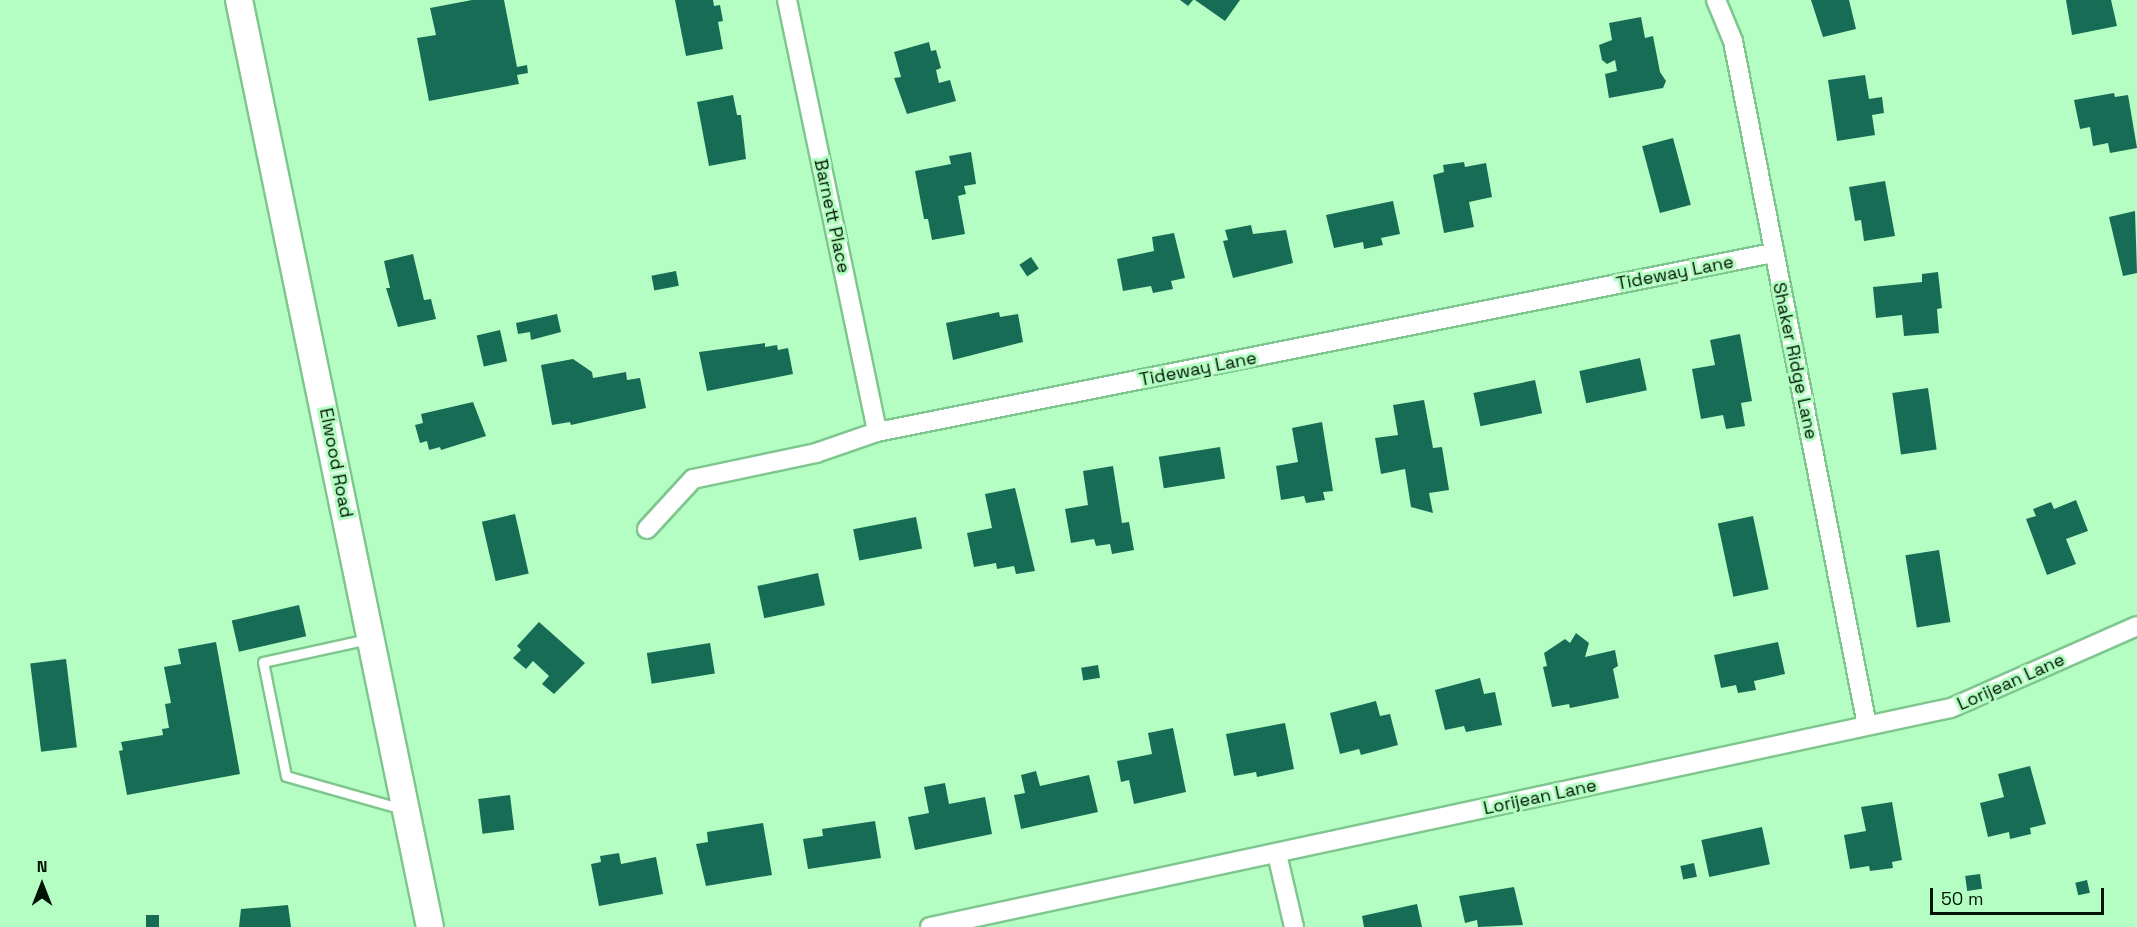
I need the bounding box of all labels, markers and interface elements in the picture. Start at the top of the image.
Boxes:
street label: Barnett Place [809,157,855,275]
street label: Tideway Lane [1615,251,1735,295]
street label: Shaker Ridge Lane [1768,281,1822,441]
street label: Tideway Lane [1138,347,1258,391]
street label: Elwood Road [315,406,357,520]
street label: Lorijean Lane [1954,649,2068,715]
street label: Lorijean Lane [1481,774,1599,820]
north arrow [12,855,72,915]
text: N [37,856,47,877]
scale bar [1933,876,2107,914]
text: 50 m [1941,887,1983,910]

